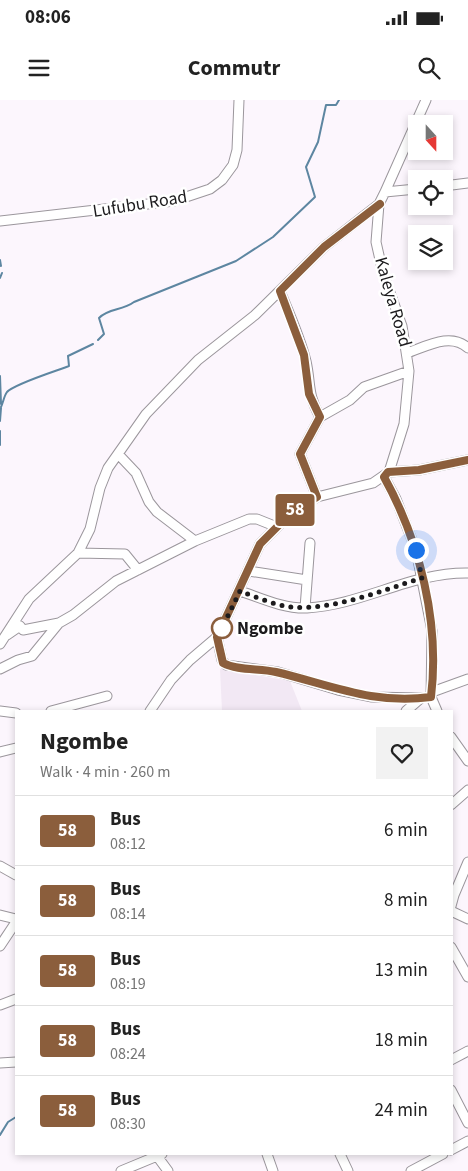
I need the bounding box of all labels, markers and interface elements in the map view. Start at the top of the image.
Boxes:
text: 08:06 [25,4,71,31]
text: Commutr [188,52,280,84]
icon: menu [25,54,53,82]
icon: search [415,54,443,82]
north arrow [408,115,452,160]
map controls [408,115,453,270]
button: locate [408,170,453,215]
street label: Lufubu Road [91,184,189,224]
button: layers [408,225,453,270]
street label: Kaleya Road [368,254,418,350]
line badge: 58 [272,494,318,526]
text: 58 [285,497,305,522]
your location [404,538,429,563]
place label: Ngombe [237,616,303,641]
marker: Ngombe [211,617,233,639]
text: Ngombe [40,724,128,759]
button: heart [376,727,428,779]
text: Walk · 4 min · 260 m [40,761,171,783]
text: Bus [110,806,141,833]
text: 6 min [384,817,428,844]
text: 58 [58,818,77,843]
text: 08:12 [110,833,146,855]
text: Bus [110,876,141,903]
text: 8 min [384,887,428,914]
text: 58 [58,888,77,913]
text: 08:14 [110,903,146,925]
text: Bus [110,946,141,973]
text: 13 min [374,957,428,984]
text: 58 [58,958,77,983]
text: 08:19 [110,973,146,995]
text: Bus [110,1016,141,1043]
text: 18 min [374,1027,428,1054]
text: 58 [58,1028,77,1053]
text: 08:24 [110,1043,146,1065]
text: Bus [110,1086,141,1113]
text: 24 min [374,1097,428,1124]
text: 58 [58,1098,77,1123]
text: 08:30 [110,1113,146,1135]

